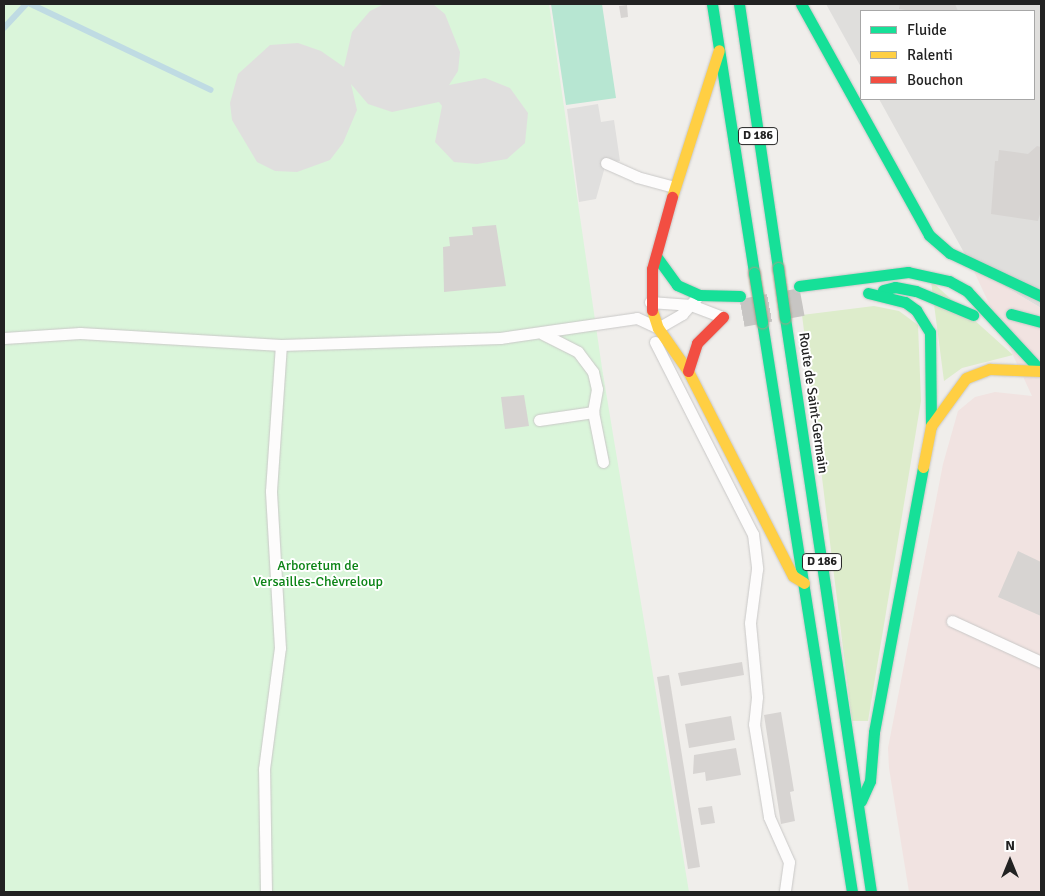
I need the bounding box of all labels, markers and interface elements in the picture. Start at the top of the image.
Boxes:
legend [860,10,1035,100]
text: Fluide [907,21,947,39]
text: Ralenti [907,46,953,64]
text: Bouchon [907,71,963,89]
road number: D 186 [737,126,779,146]
street label: Route de Saint-Germain [795,331,831,475]
road number: D 186 [801,552,843,572]
park label: Arboretum de Versailles-Chèvreloup [253,558,383,590]
north arrow [985,836,1035,886]
text: N [1005,837,1015,854]

